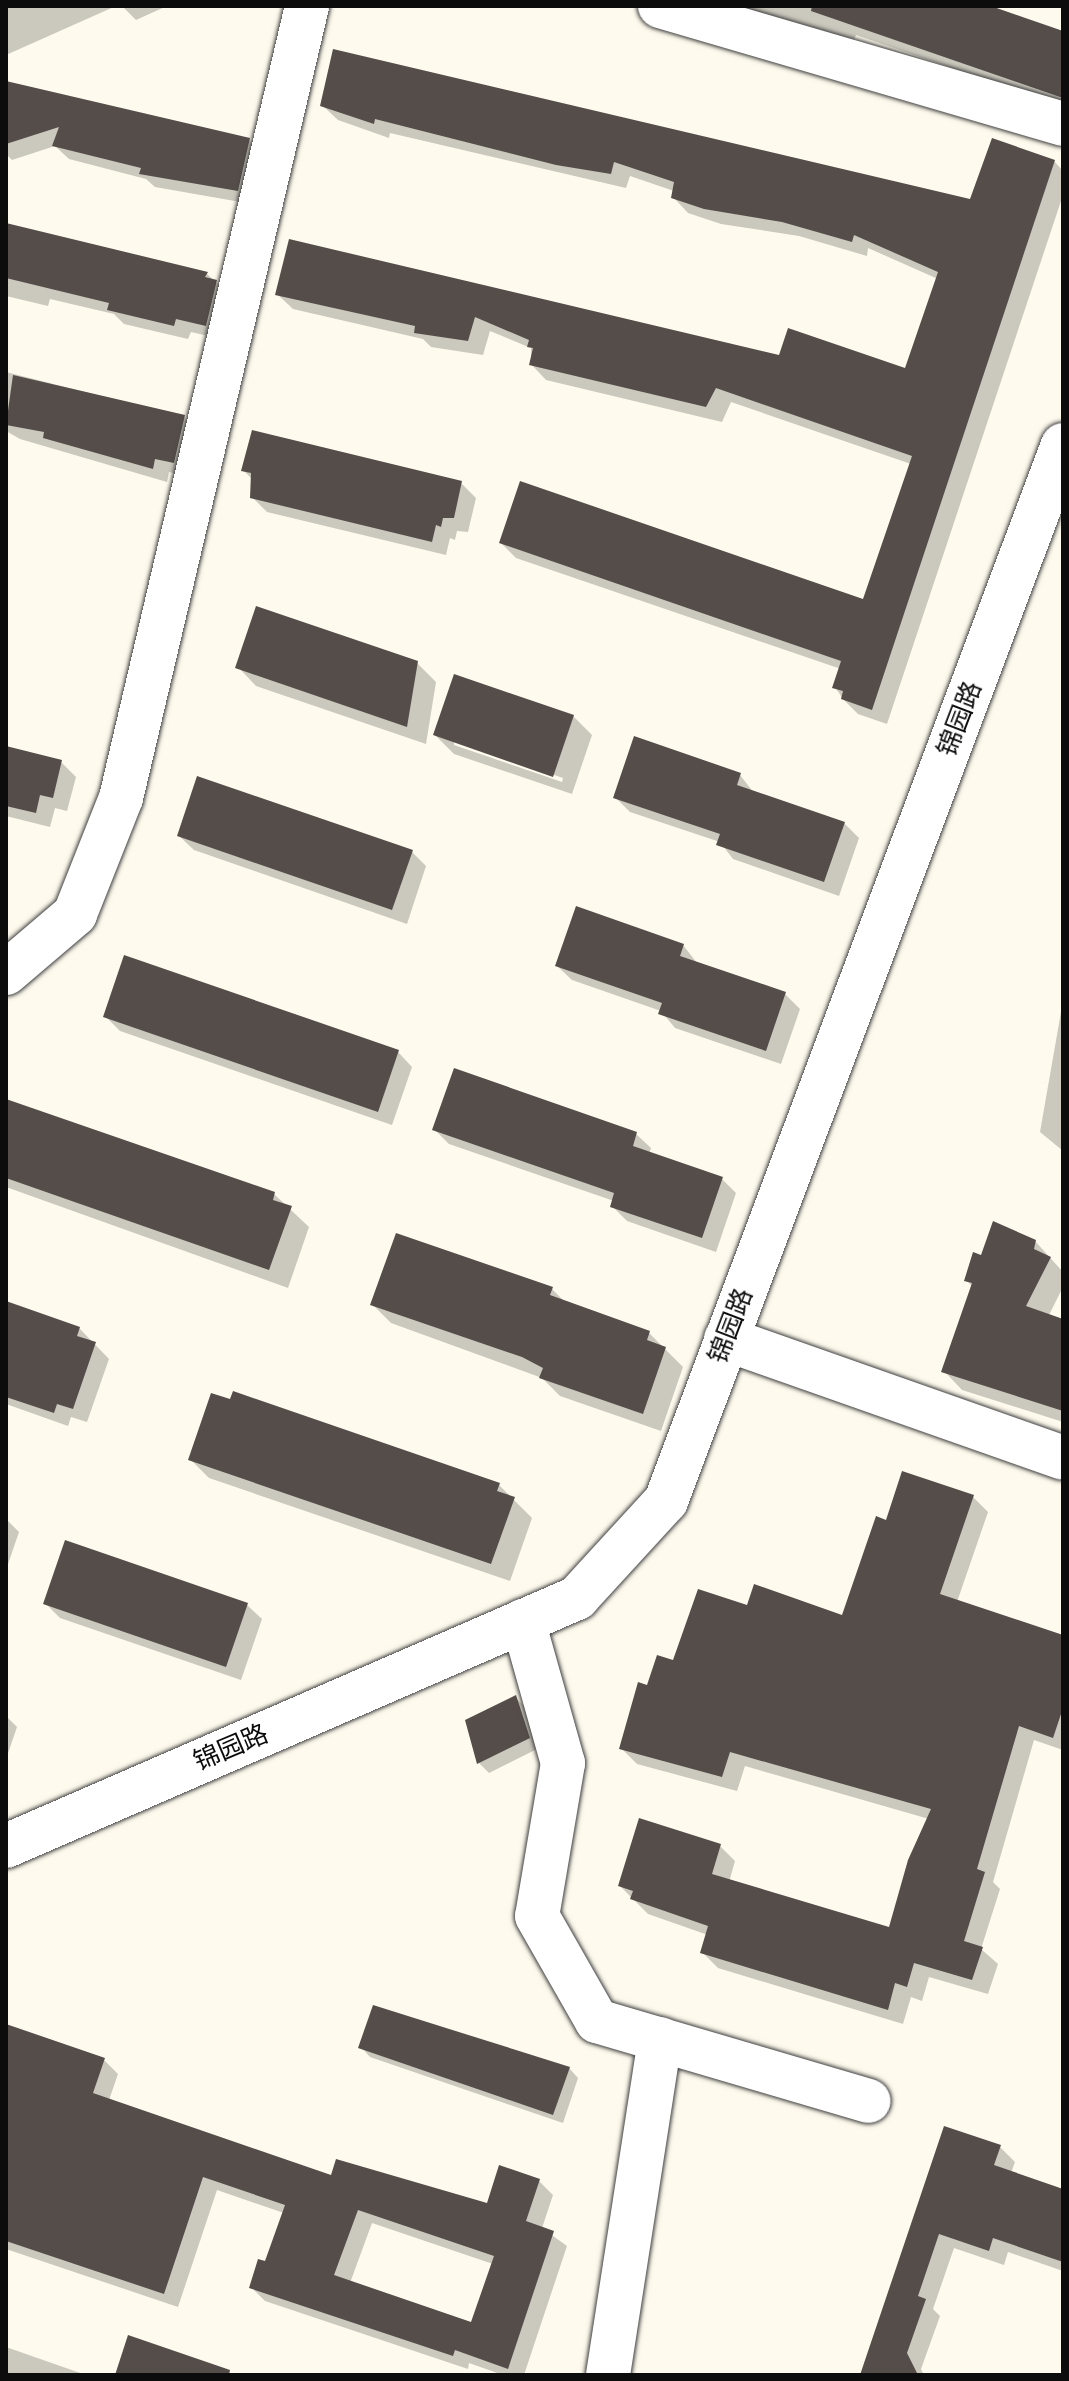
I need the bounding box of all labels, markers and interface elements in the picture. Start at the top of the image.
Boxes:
street label: 锦园路 [931,677,989,761]
street label: 锦园路 [702,1284,760,1368]
street label: 锦园路 [189,1718,273,1778]

